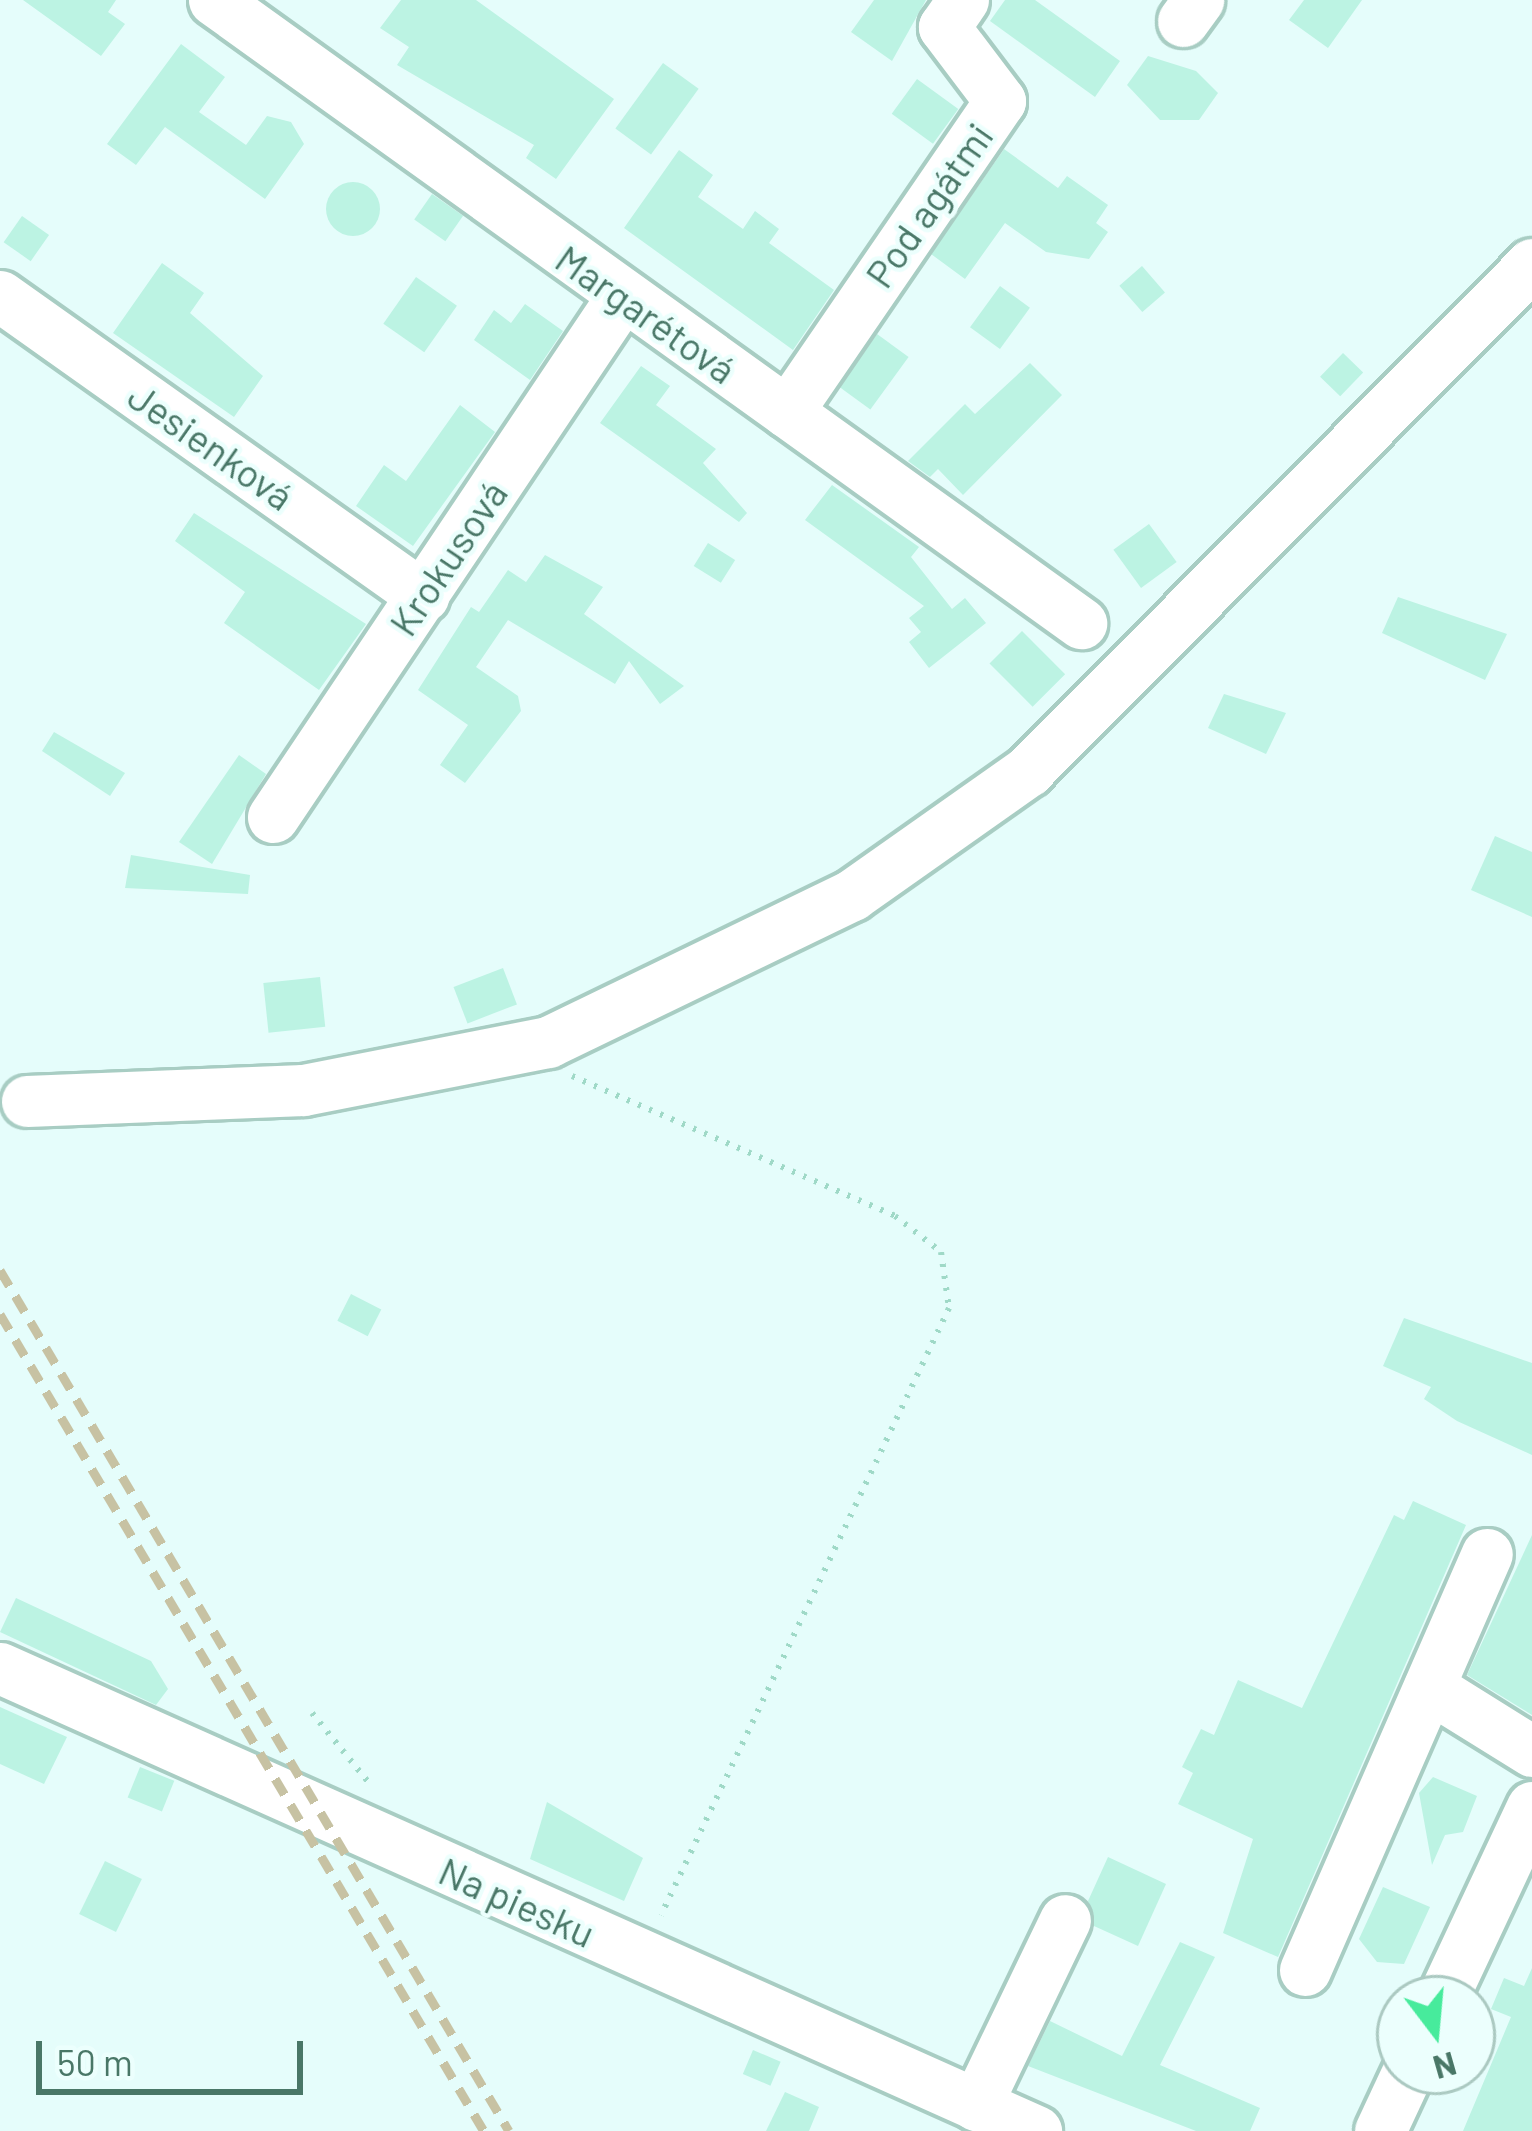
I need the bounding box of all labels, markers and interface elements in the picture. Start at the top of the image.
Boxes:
street label: Pod agátmi [855,114,1003,296]
street label: Margarétová [547,235,745,393]
street label: Jesienková [119,372,303,520]
street label: Krokusová [379,472,517,644]
street label: Na piesku [432,1847,602,1957]
north arrow [1376,1975,1496,2095]
scale bar [42,2017,309,2091]
text: 50 m [57,2040,133,2083]
text: N [1429,2044,1461,2089]

